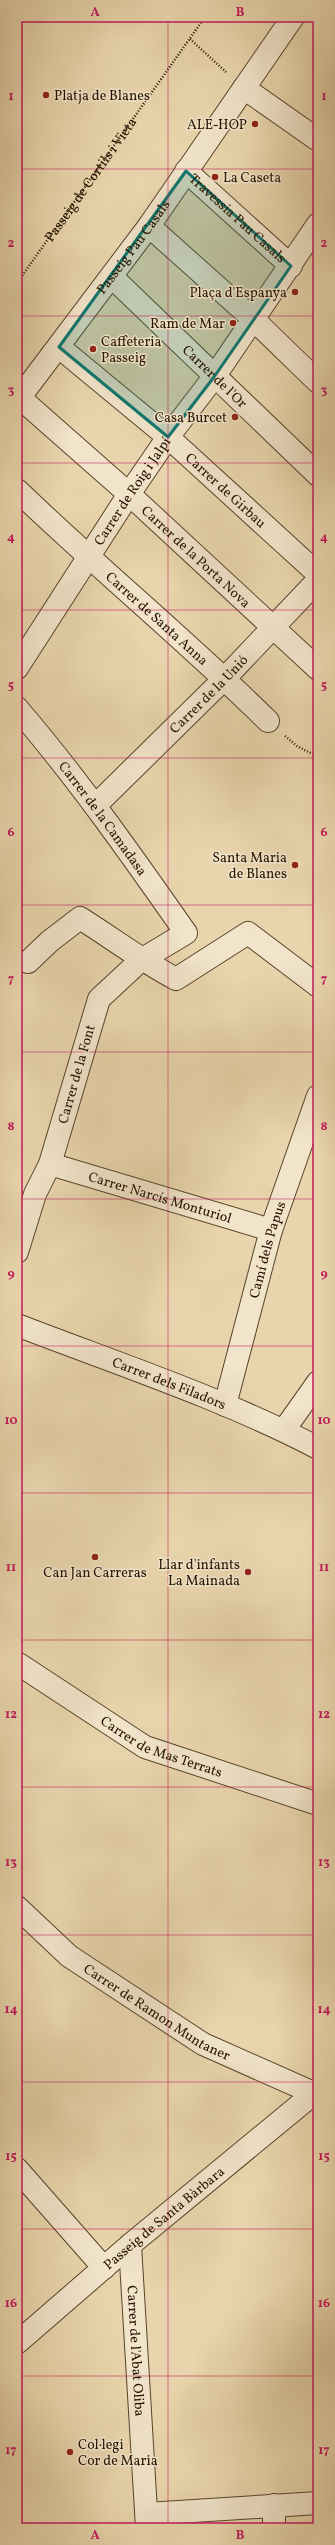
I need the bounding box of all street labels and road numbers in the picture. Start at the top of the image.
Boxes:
street label: Passeig de Cortils i Vieta [41,114,142,246]
street label: Travessia Pau Casals [184,170,290,268]
street label: Passeig Pau Casals [93,196,175,299]
street label: Carrer de l'Or [177,341,251,413]
street label: Carrer de Roig i Jalpí [90,433,177,550]
street label: Carrer de Girbau [180,449,270,533]
street label: Carrer de la Porta Nova [137,502,254,613]
street label: Carrer de Santa Anna [101,568,212,670]
street label: Carrer de la Unió [166,651,253,738]
street label: Carrer de la Camadasa [53,758,151,880]
street label: Carrer de la Font [54,1023,101,1126]
street label: Carrer Narcís Monturiol [86,1168,234,1229]
street label: Camí dels Papus [245,1199,291,1301]
street label: Carrer dels Filadors [109,1354,229,1415]
street label: Carrer de Mas Terrats [96,1712,224,1783]
street label: Carrer de Ramon Muntaner [79,1960,233,2066]
street label: Passeig de Santa Bàrbara [100,2163,229,2275]
street label: Carrer de l'Abat Oliba [121,2285,148,2417]

